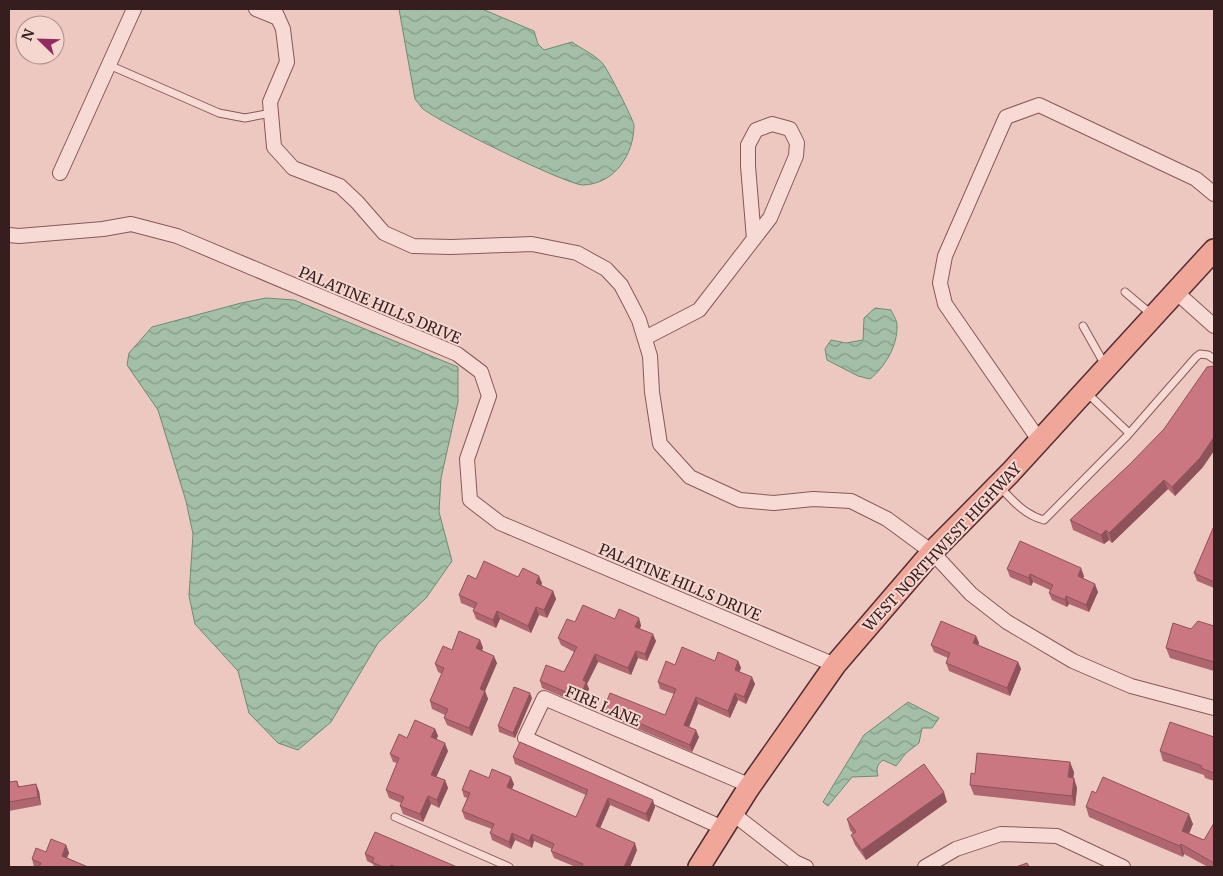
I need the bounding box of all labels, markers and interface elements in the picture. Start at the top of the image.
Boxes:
north arrow [15,15,65,65]
text: N [18,26,38,44]
street label: PALATINE HILLS DRIVE [296,262,465,348]
street label: WEST NORTHWEST HIGHWAY [858,459,1025,636]
street label: PALATINE HILLS DRIVE [596,539,765,625]
street label: FIRE LANE [563,682,644,731]

